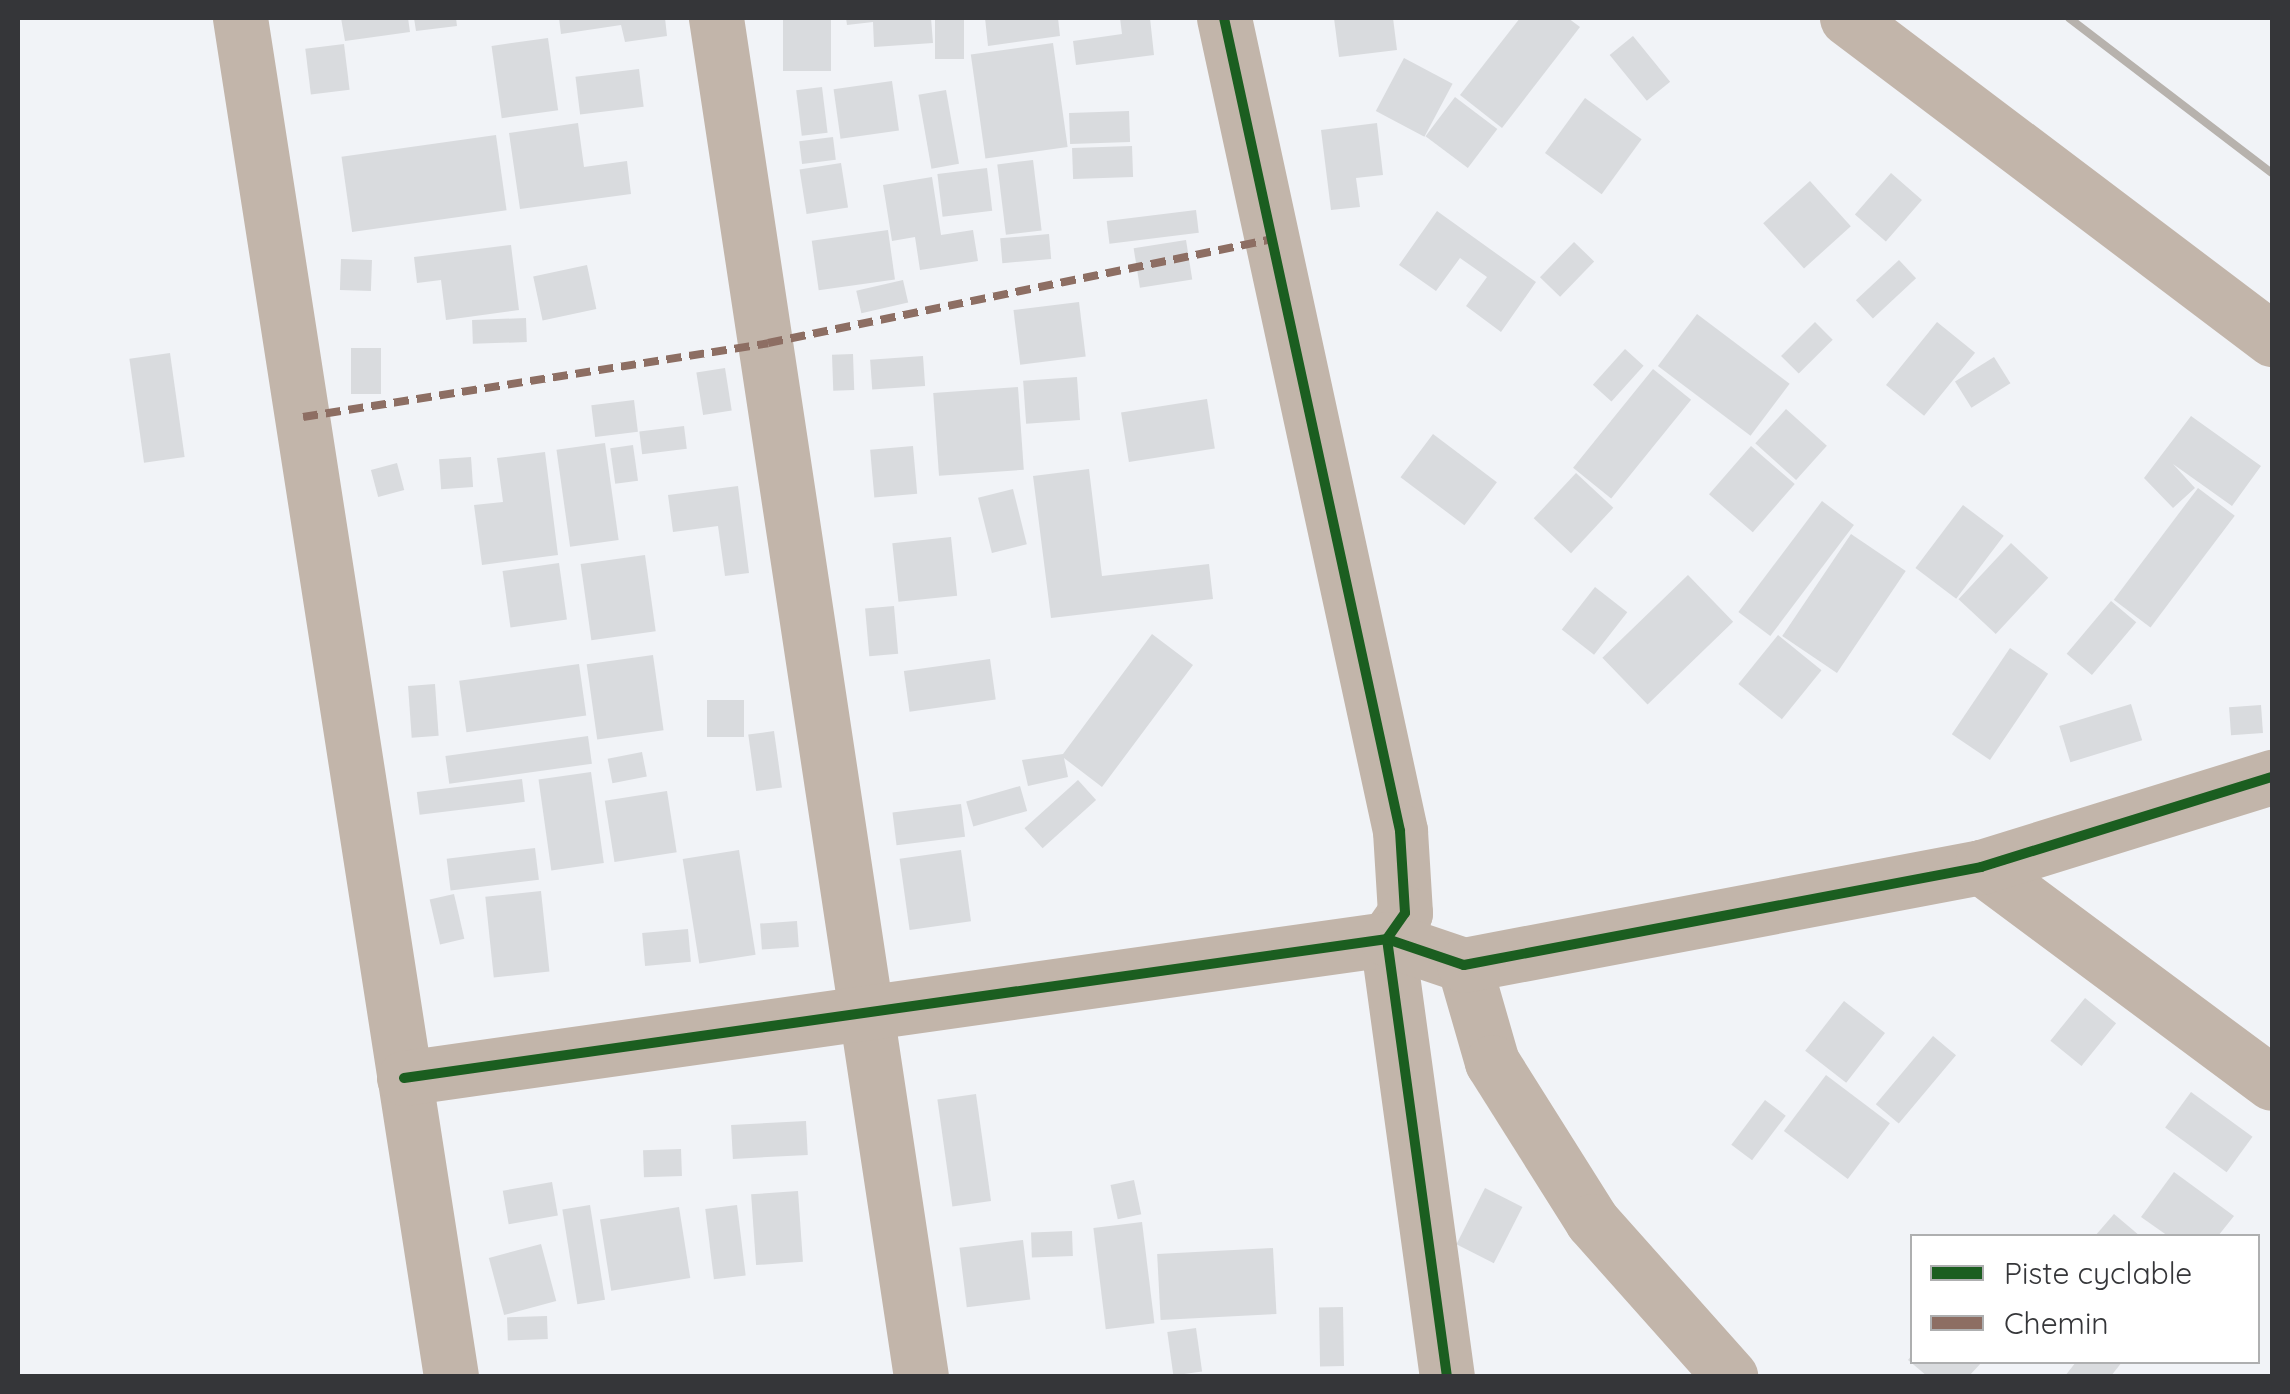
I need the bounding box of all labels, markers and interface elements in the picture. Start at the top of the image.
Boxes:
legend [1910,1234,2260,1364]
text: Piste cyclable [2004,1254,2192,1292]
text: Chemin [2004,1304,2109,1342]

